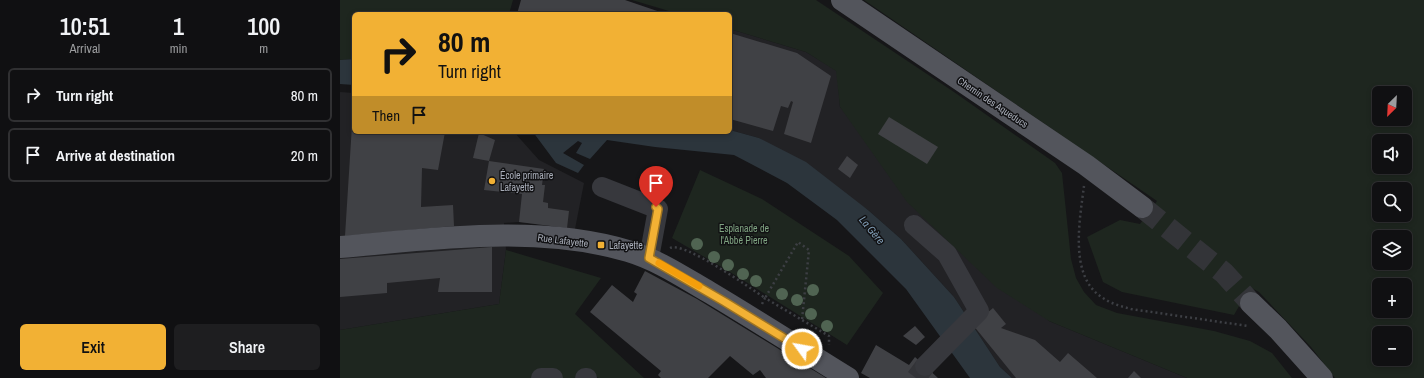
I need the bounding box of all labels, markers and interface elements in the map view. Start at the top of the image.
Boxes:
text: 10:51 [60,10,110,42]
text: 1 [173,10,184,42]
text: 100 [247,10,280,42]
text: 80 m [438,23,490,61]
icon: right [372,28,424,80]
text: Arrival [69,40,100,57]
text: min [170,40,187,57]
text: m [259,40,268,57]
text: Turn right [438,59,501,84]
street label: Chemin des Aqueducs [955,74,1031,131]
icon: right [22,84,44,106]
text: Turn right [56,85,113,106]
text: 80 m [291,85,318,106]
north arrow [1372,86,1412,126]
map controls [1372,86,1412,366]
icon: arrive [408,104,430,126]
text: Then [372,105,400,126]
button: sound [1372,134,1412,174]
icon: arrive [22,144,44,166]
text: Arrive at destination [56,145,175,166]
text: 20 m [291,145,318,166]
pin [639,166,673,207]
place label: École primaire Lafayette [500,169,554,194]
icon: arrive [645,172,667,194]
marker: École primaire Lafayette [487,176,497,186]
button: search [1372,182,1412,222]
water label: La Gère [856,213,888,247]
park label: Esplanade de l'Abbé Pierre [719,222,770,247]
button: layers [1372,230,1412,270]
street label: Rue Lafayette [537,231,590,250]
place label: Lafayette [609,239,643,252]
marker: Lafayette [596,240,606,250]
button: + [1372,278,1412,318]
button: Exit [20,324,166,370]
button: Share [174,324,320,370]
button: − [1372,326,1412,366]
position arrow [781,328,823,370]

